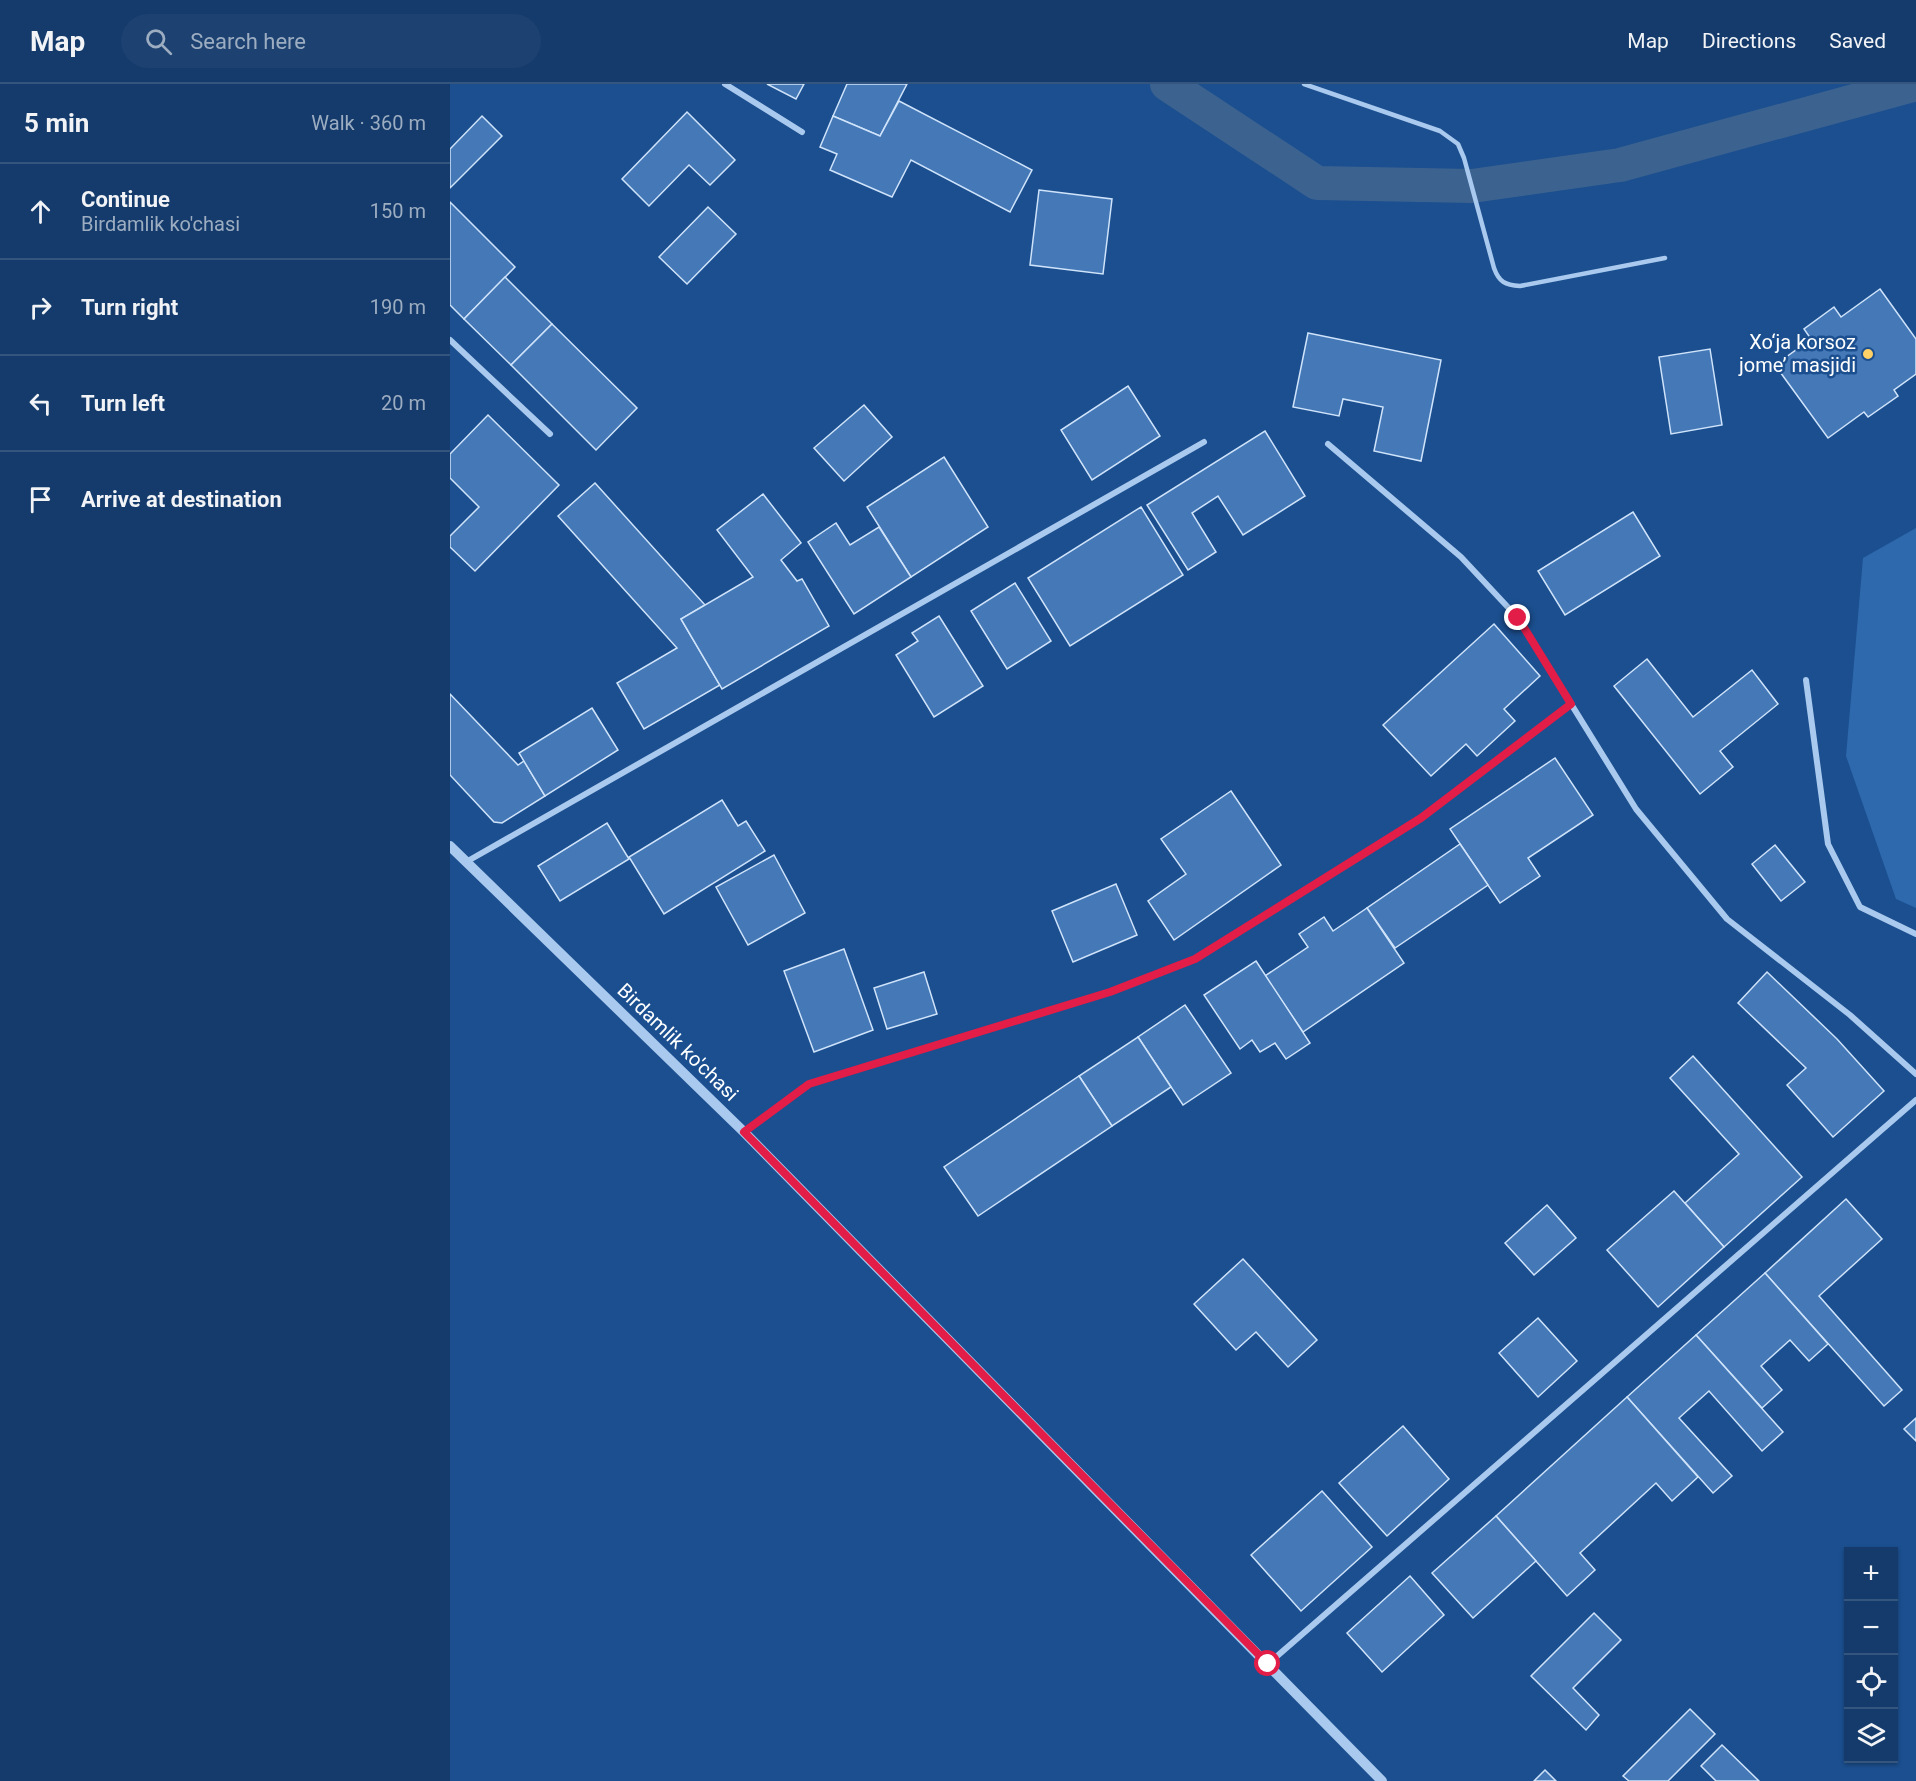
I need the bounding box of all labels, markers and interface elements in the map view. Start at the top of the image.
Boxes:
search box [121,14,541,68]
text: Map [30,25,85,58]
icon: search [142,25,175,58]
text: Search here [190,29,306,54]
text: Map [1627,29,1669,53]
text: Directions [1702,29,1796,53]
text: Saved [1829,29,1886,53]
text: 5 min [24,108,89,138]
text: Walk · 360 m [311,111,426,135]
text: Continue [81,187,170,212]
icon: ahead [24,195,57,228]
text: 150 m [370,199,426,223]
text: Birdamlik ko'chasi [81,212,240,236]
icon: right [24,291,57,324]
text: Turn right [81,295,178,320]
text: 190 m [370,295,426,319]
place label: Xo‘ja korsoz jome’ masjidi [1738,330,1856,377]
marker: Xo‘ja korsoz jome’ masjidi [1861,347,1875,361]
icon: left [24,387,57,420]
text: Turn left [81,391,165,416]
text: 20 m [381,391,426,415]
icon: arrive [24,483,57,516]
text: Arrive at destination [81,487,282,512]
route end [1504,604,1530,630]
street label: Birdamlik ko'chasi [612,978,744,1106]
map controls [1844,1547,1898,1763]
button: + [1844,1547,1898,1601]
button: − [1844,1601,1898,1655]
route start [1254,1650,1280,1676]
button: locate [1844,1655,1898,1709]
button: layers [1844,1709,1898,1763]

